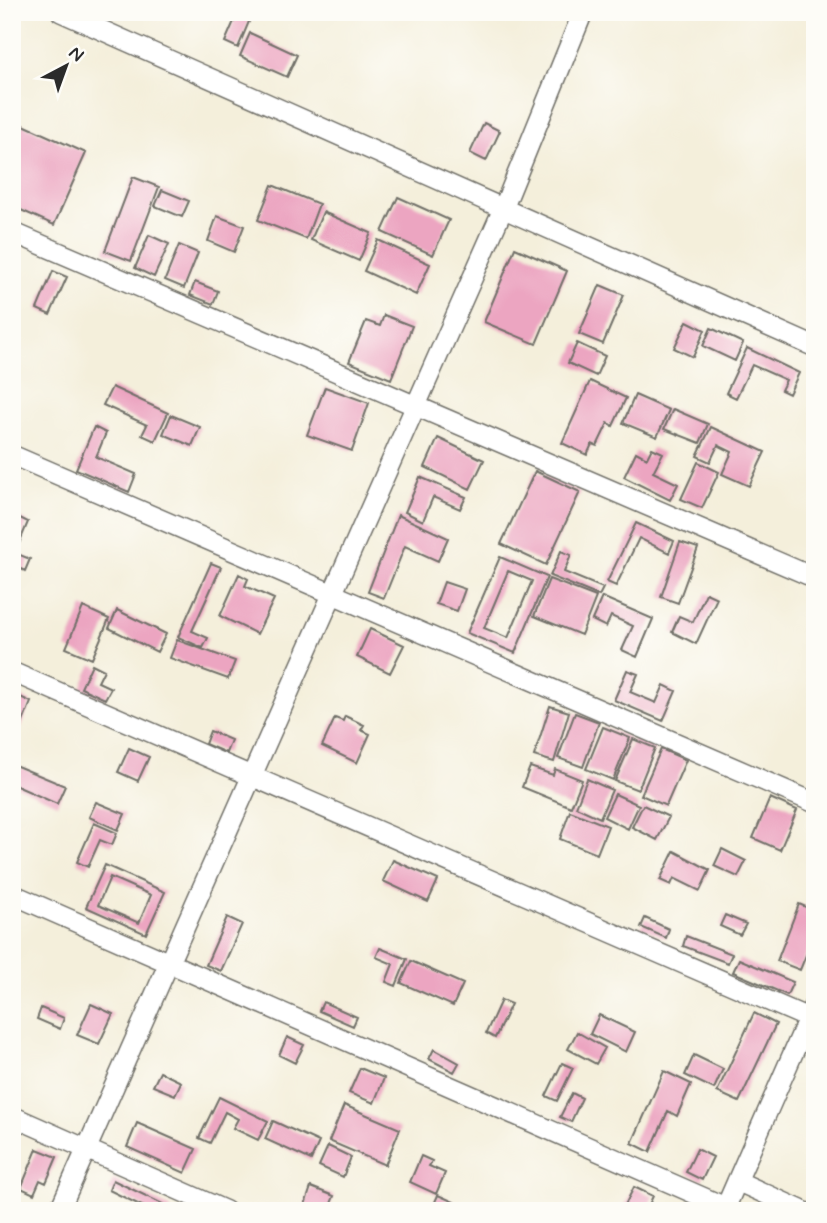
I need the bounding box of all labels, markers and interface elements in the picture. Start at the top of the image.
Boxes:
north arrow [32,32,102,102]
text: N [63,41,89,68]

